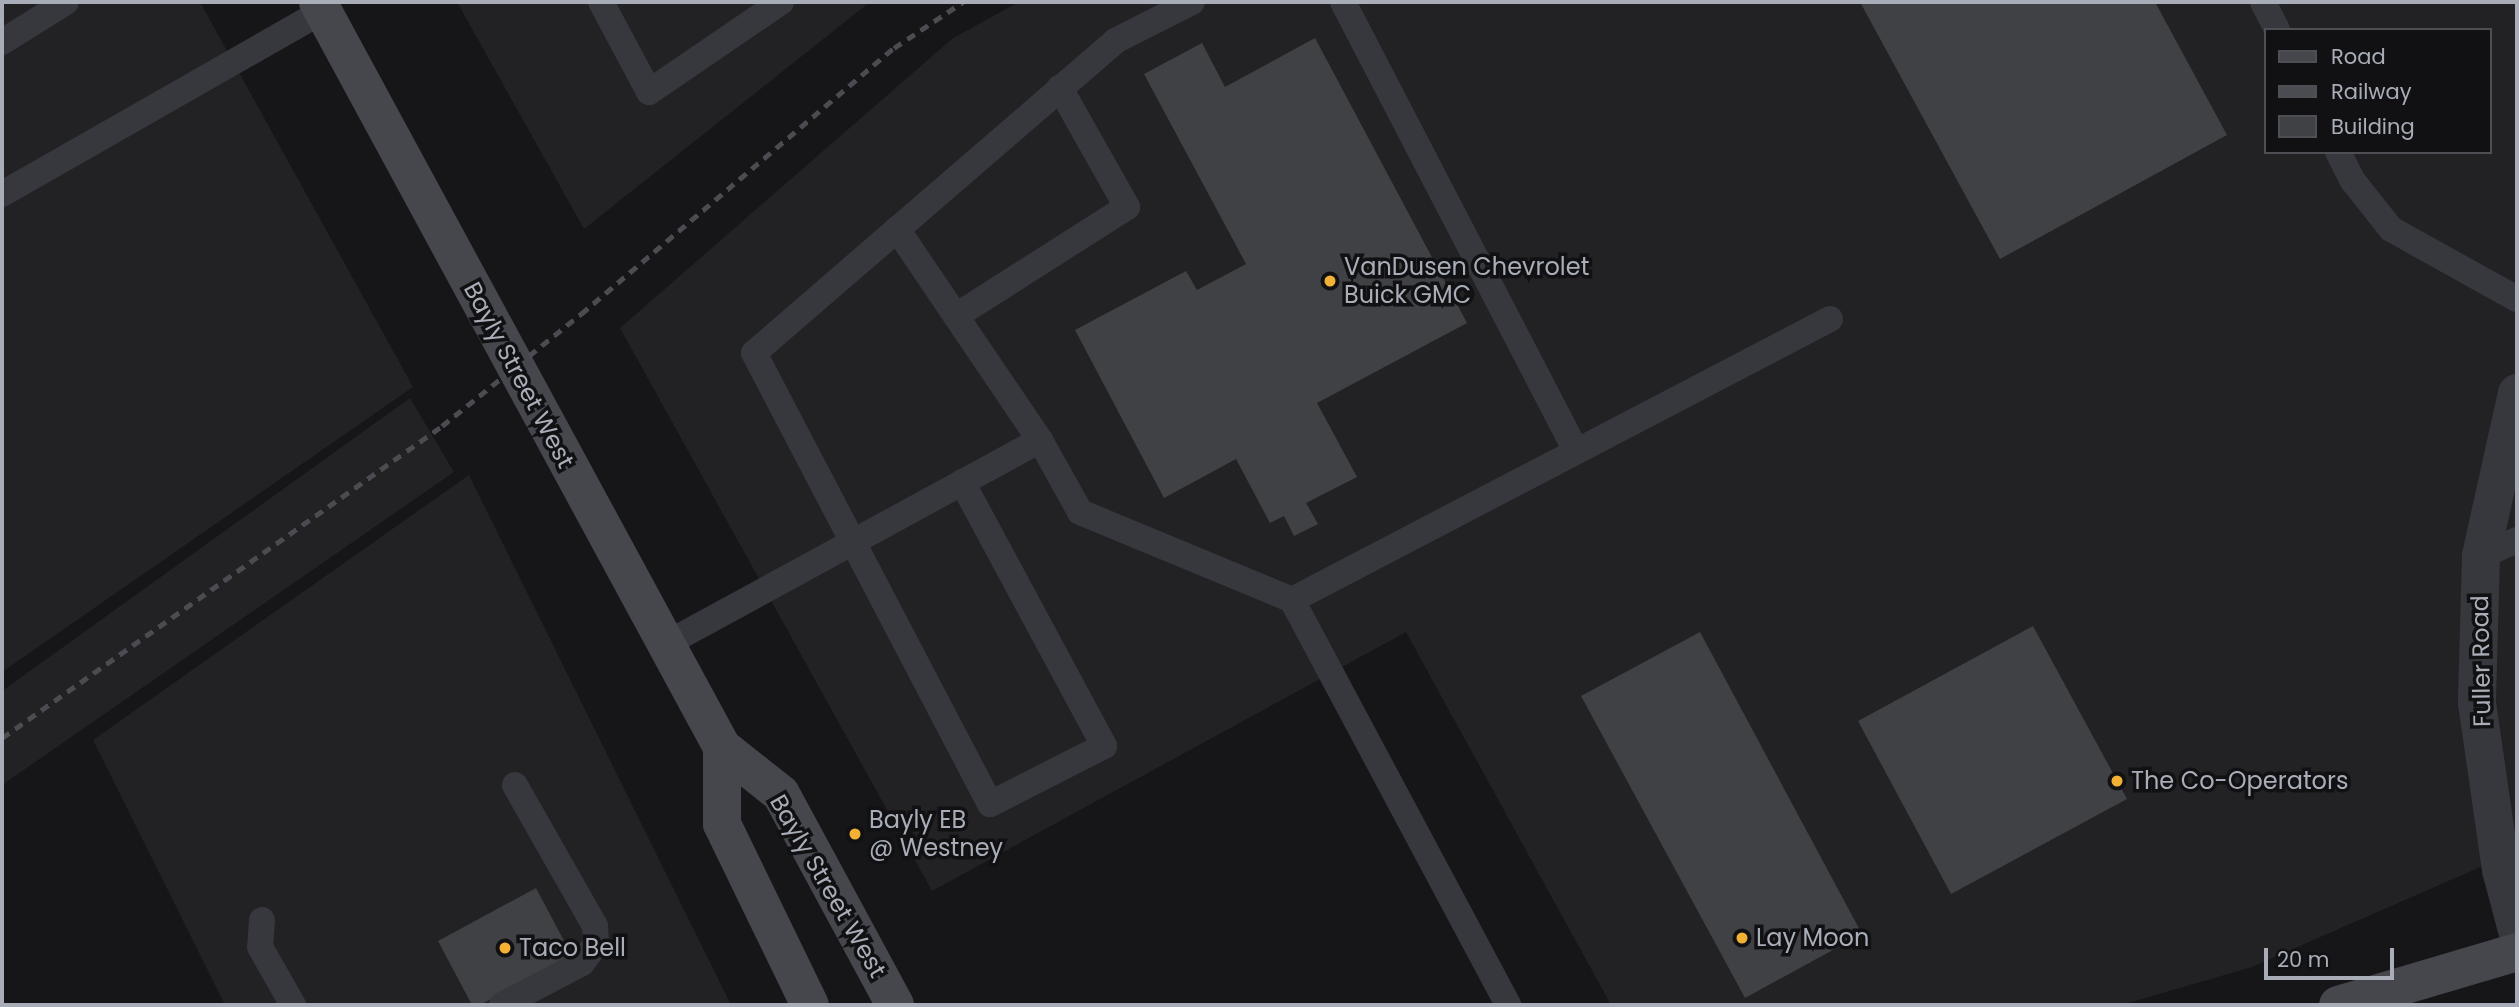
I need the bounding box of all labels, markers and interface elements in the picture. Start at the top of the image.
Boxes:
legend [2264,28,2491,154]
text: Road [2331,42,2386,71]
text: Railway [2331,77,2412,106]
text: Building [2331,112,2415,141]
place label: VanDusen Chevrolet Buick GMC [1344,253,1589,309]
marker: VanDusen Chevrolet Buick GMC [1322,273,1338,289]
street label: Bayly Street West [458,277,580,473]
street label: Fuller Road [2465,595,2497,727]
place label: The Co-Operators [2131,767,2348,795]
marker: The Co-Operators [2109,773,2125,789]
street label: Bayly Street West [764,789,892,983]
place label: Bayly EB @ Westney [869,806,1003,862]
marker: Bayly EB @ Westney [847,826,863,842]
place label: Lay Moon [1756,924,1869,952]
marker: Lay Moon [1734,930,1750,946]
place label: Taco Bell [519,934,626,962]
scale bar [2267,934,2396,978]
marker: Taco Bell [497,940,513,956]
text: 20 m [2277,945,2330,974]

